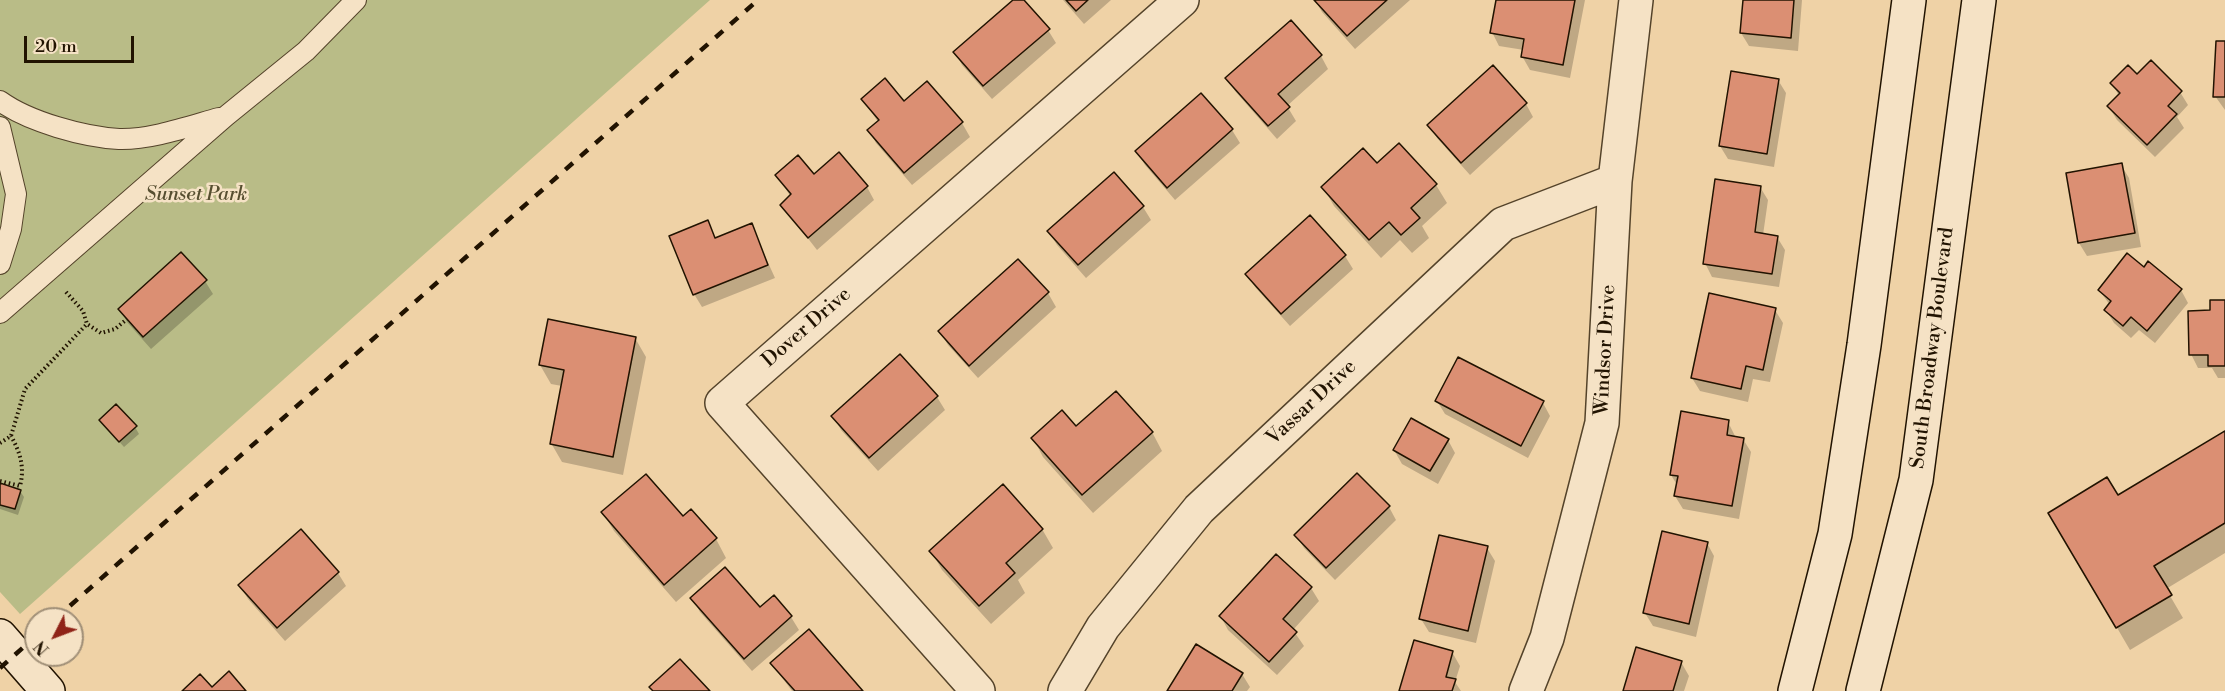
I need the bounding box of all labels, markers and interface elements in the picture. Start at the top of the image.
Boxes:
scale bar [27,24,136,62]
text: 20 m [35,35,77,58]
park label: Sunset Park [145,183,247,207]
street label: South Broadway Boulevard [1906,226,1960,470]
street label: Dover Drive [758,283,856,373]
street label: Windsor Drive [1591,284,1621,416]
street label: Vassar Drive [1262,355,1362,451]
north arrow [24,607,84,667]
text: N [30,636,54,659]

